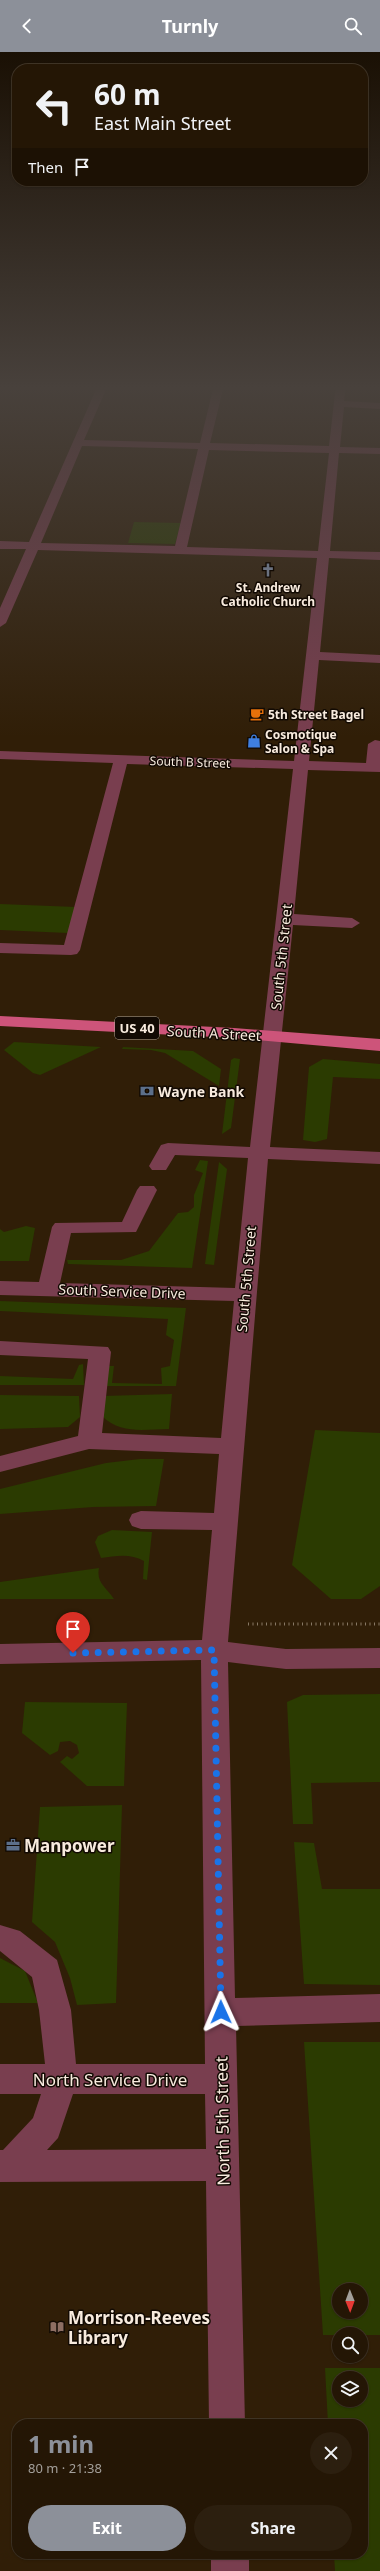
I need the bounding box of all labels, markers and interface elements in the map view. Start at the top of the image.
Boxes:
text: Turnly [162,14,218,38]
icon: back [16,15,38,37]
icon: search [342,15,364,37]
text: 60 m [94,75,161,113]
icon: left [28,80,80,132]
text: East Main Street [94,111,231,135]
icon: arrive [71,156,93,178]
text: Then [28,157,63,177]
church icon: St. Andrew Catholic Church [260,562,276,578]
place label: St. Andrew Catholic Church [221,579,315,610]
cafe icon: 5th Street Bagel [249,706,265,722]
place label: 5th Street Bagel [268,706,364,723]
place label: Cosmotique Salon & Spa [265,726,337,757]
shop icon: Cosmotique Salon & Spa [246,733,262,749]
street label: South B Street [149,752,231,772]
street label: South 5th Street [266,903,296,1011]
road number: US 40 [115,1017,159,1039]
street label: South A Street [167,1021,261,1045]
place label: Wayne Bank [158,1082,245,1101]
bank icon: Wayne Bank [139,1083,155,1099]
street label: South 5th Street [232,1225,260,1333]
street label: South Service Drive [58,1279,186,1303]
pin [56,1612,90,1653]
icon: arrive [62,1618,84,1640]
place label: Manpower [24,1834,115,1857]
office icon: Manpower [5,1837,21,1853]
position arrow [200,1991,242,2033]
street label: North 5th Street [209,2056,235,2186]
street label: North Service Drive [33,2068,187,2091]
north arrow [332,2283,368,2319]
map controls [332,2283,368,2407]
place label: Morrison-Reeves Library [68,2306,210,2349]
library icon: Morrison-Reeves Library [49,2319,65,2335]
button: search [332,2327,368,2363]
button: layers [332,2371,368,2407]
text: 1 min [28,2427,94,2460]
button: close [310,2432,352,2474]
text: 80 m · 21:38 [28,2459,102,2477]
button: Exit [28,2505,186,2551]
button: Share [194,2505,352,2551]

